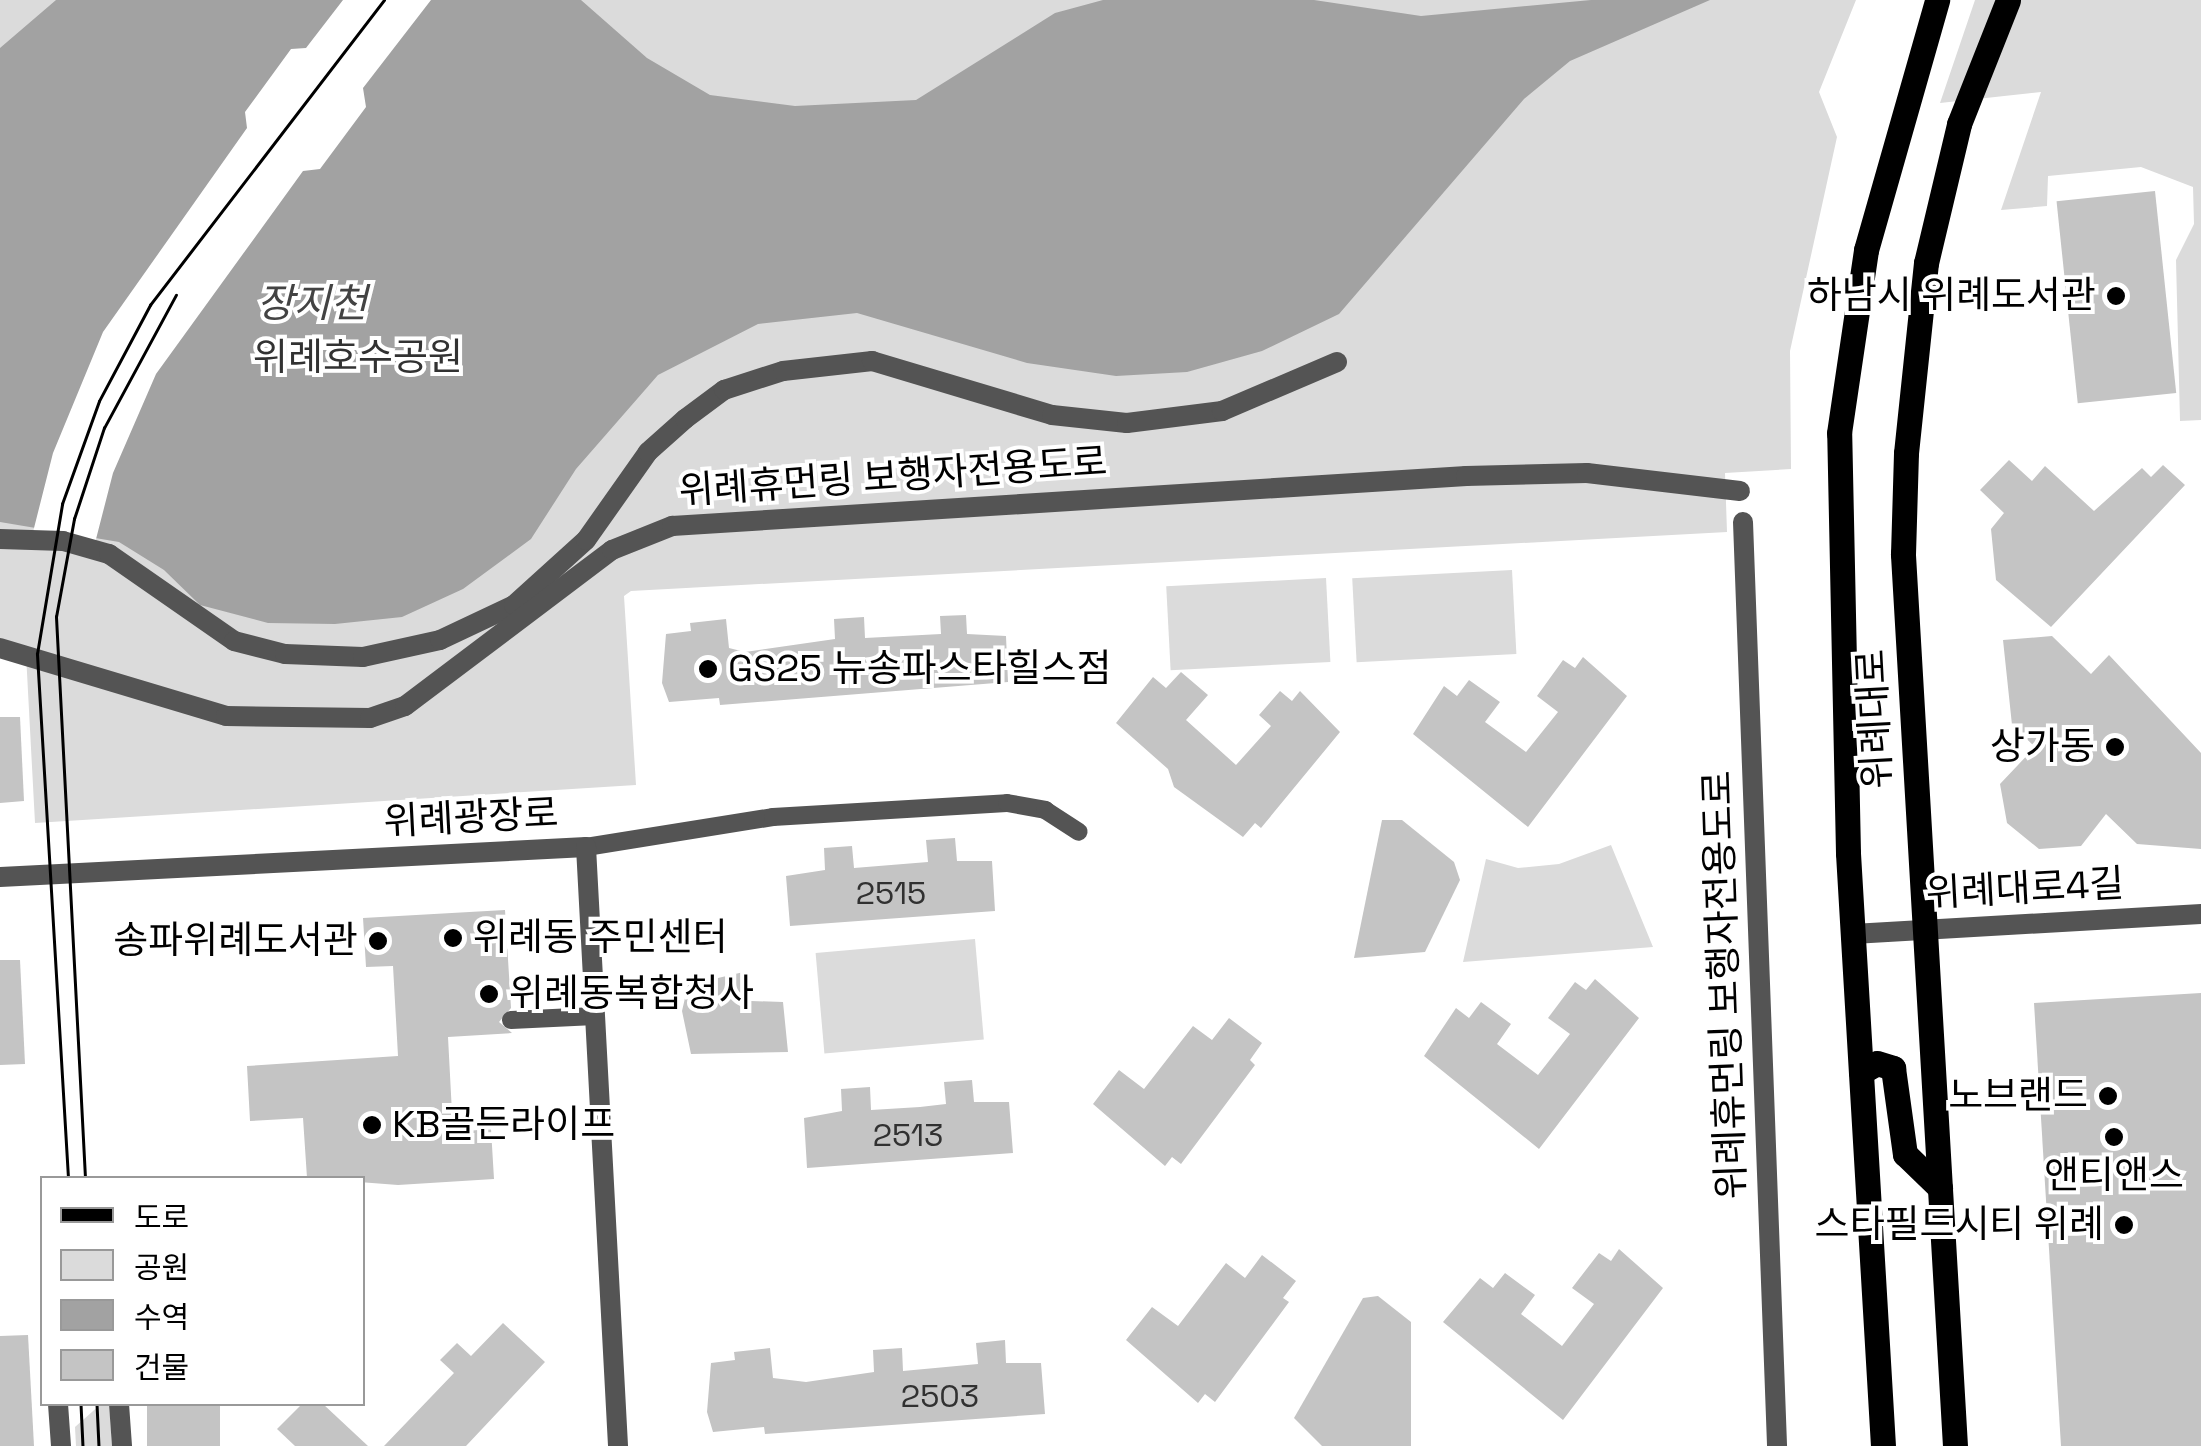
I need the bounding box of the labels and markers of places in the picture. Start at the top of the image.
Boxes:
place label: 하남시 위례도서관 [1807,273,2096,319]
marker: 하남시 위례도서관 [2105,285,2127,307]
place label: GS25 뉴송파스타힐스점 [728,646,1111,692]
marker: GS25 뉴송파스타힐스점 [697,658,719,680]
place label: 상가동 [1990,724,2095,770]
marker: 상가동 [2104,736,2126,758]
place label: 위례동 주민센터 [473,915,727,961]
place label: 송파위례도서관 [113,918,358,964]
marker: 위례동 주민센터 [442,927,464,949]
marker: 송파위례도서관 [367,930,389,952]
place label: 위례동복합청사 [509,971,754,1017]
marker: 위례동복합청사 [478,983,500,1005]
place label: 노브랜드 [1948,1073,2088,1119]
marker: 노브랜드 [2097,1085,2119,1107]
place label: KB골든라이프 [392,1102,615,1148]
marker: KB골든라이프 [361,1114,383,1136]
marker: 앤티앤스 [2103,1126,2125,1148]
place label: 앤티앤스 [2044,1153,2184,1199]
place label: 스타필드시티 위례 [1815,1202,2104,1248]
marker: 스타필드시티 위례 [2113,1214,2135,1236]

